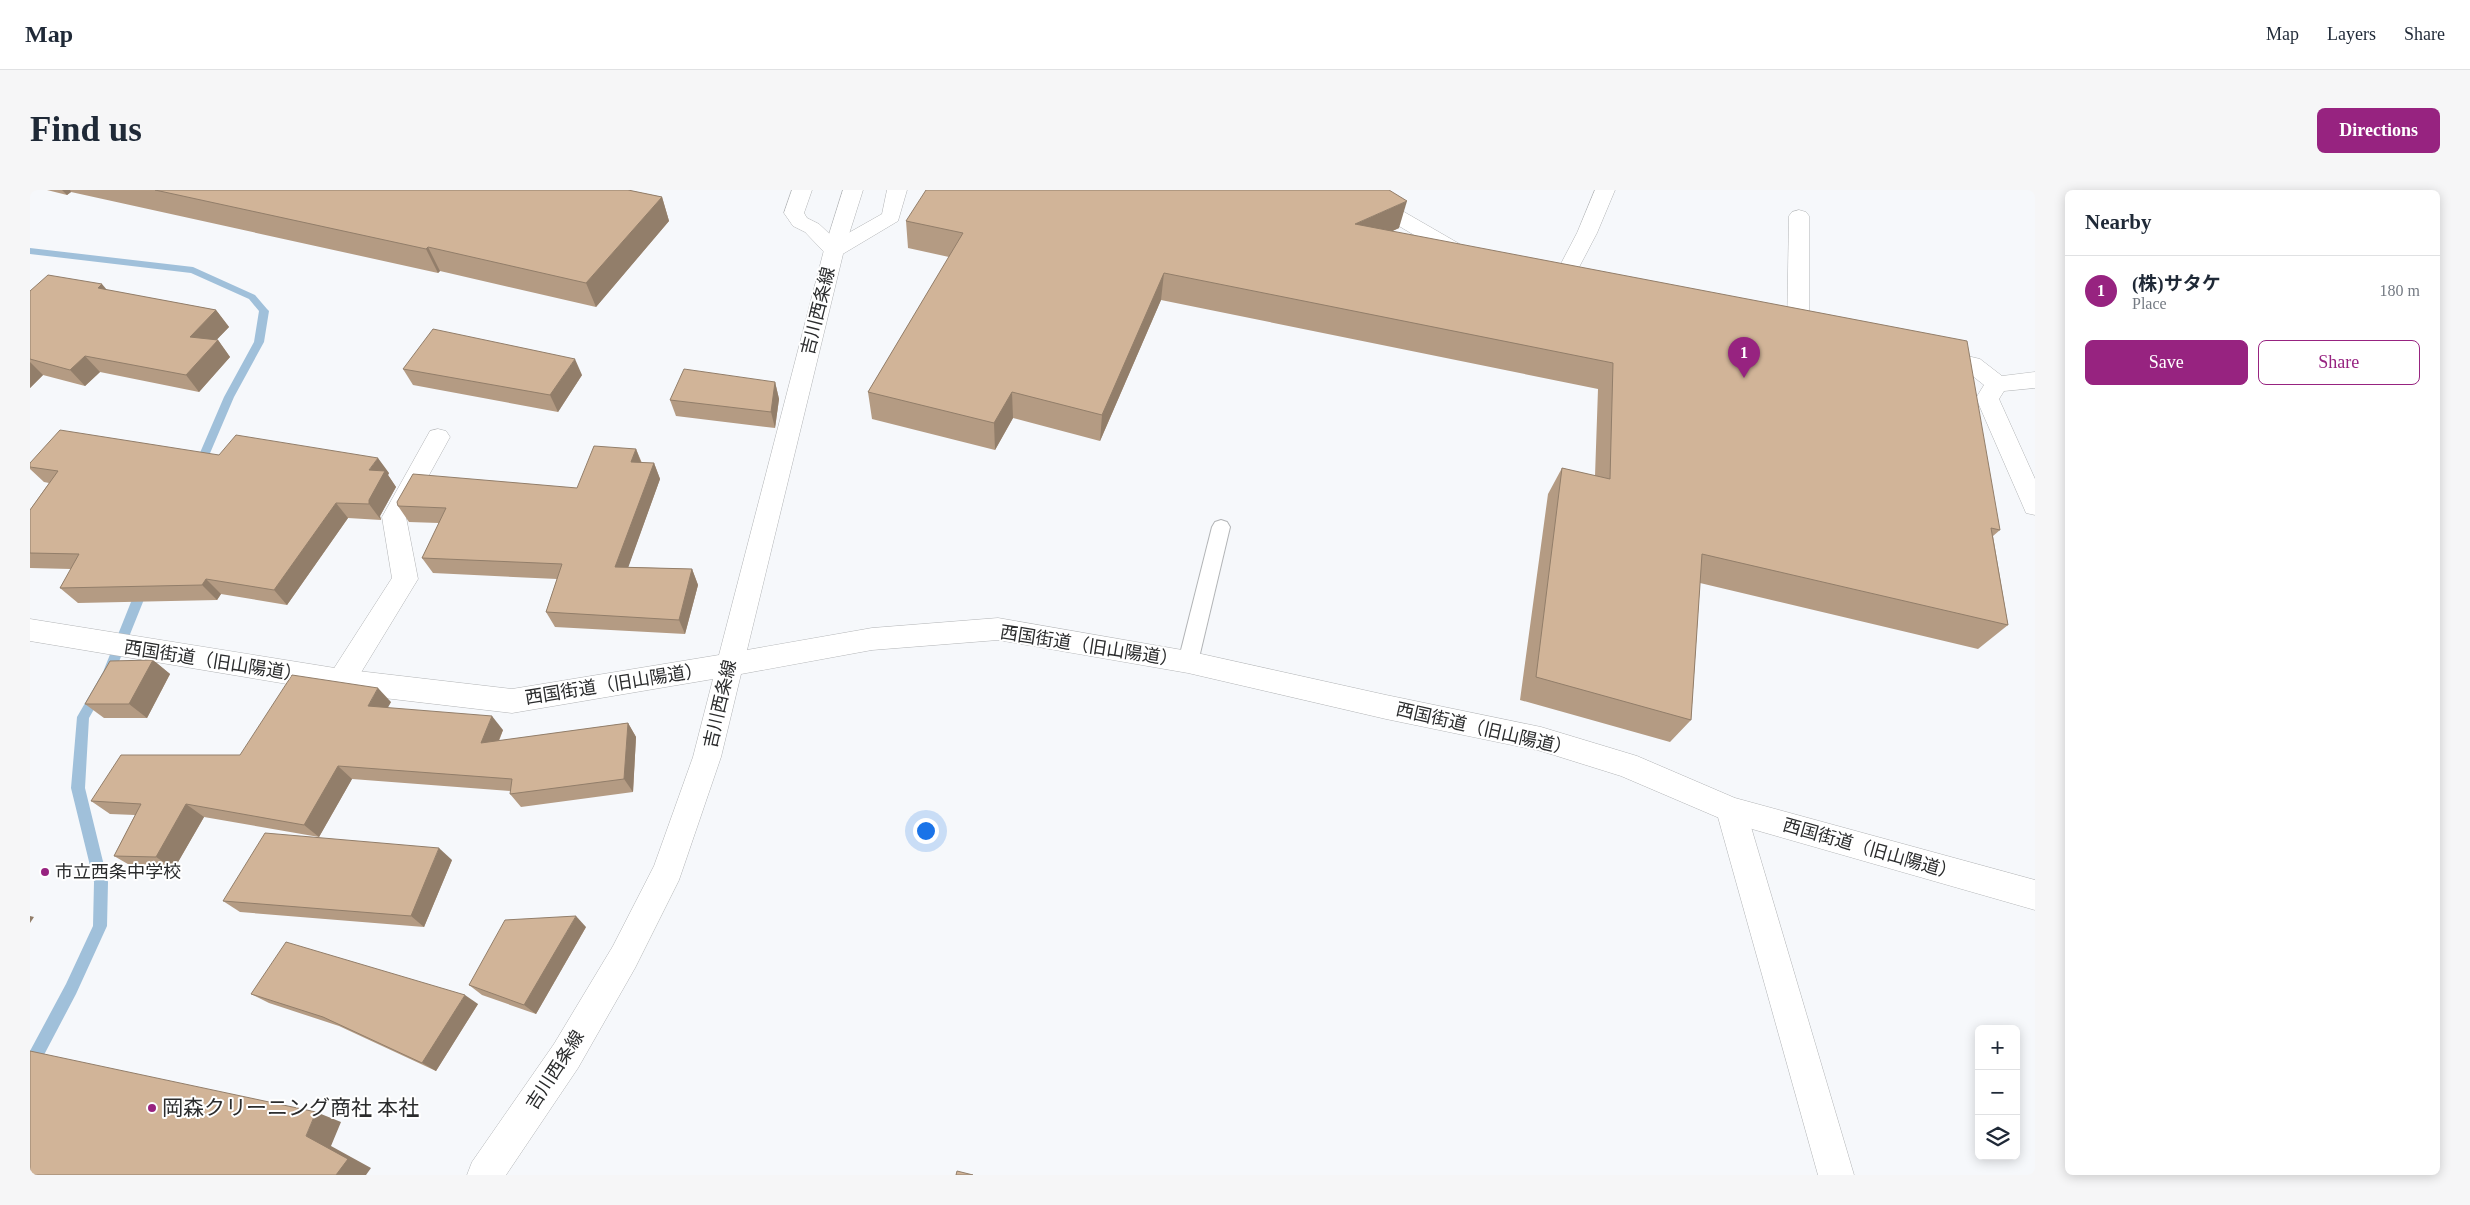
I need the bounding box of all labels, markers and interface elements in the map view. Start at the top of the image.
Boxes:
text: Map [25,21,73,47]
text: Map [2266,24,2299,44]
text: Layers [2327,24,2376,44]
text: Share [2404,24,2445,44]
button: Directions [2317,108,2440,153]
text: Find us [30,110,142,149]
text: Nearby [2085,210,2152,234]
street label: 吉川西条線 [797,265,839,357]
text: (株)サタケ [2132,273,2221,294]
text: 1 [2097,282,2105,299]
text: 180 m [2380,282,2420,299]
text: Place [2132,295,2167,312]
pin: 1 [1728,337,1760,378]
button: Save [2085,340,2248,385]
button: Share [2258,340,2420,385]
street label: 西国街道（旧山陽道） [999,622,1179,670]
street label: 西国街道（旧山陽道） [123,637,303,685]
street label: 吉川西条線 [700,658,740,750]
street label: 西国街道（旧山陽道） [524,660,704,708]
street label: 西国街道（旧山陽道） [1394,699,1574,759]
street label: 西国街道（旧山陽道） [1781,815,1959,883]
your location [913,818,939,844]
place label: 市立西条中学校 [55,862,181,882]
marker: 市立西条中学校 [39,866,51,878]
map controls [1975,1025,2020,1160]
button: + [1975,1025,2020,1070]
street label: 吉川西条線 [522,1027,588,1113]
button: − [1975,1070,2020,1115]
place label: 岡森クリーニング商社 本社 [162,1096,419,1120]
marker: 岡森クリーニング商社 本社 [146,1102,158,1114]
button: layers [1975,1115,2020,1160]

